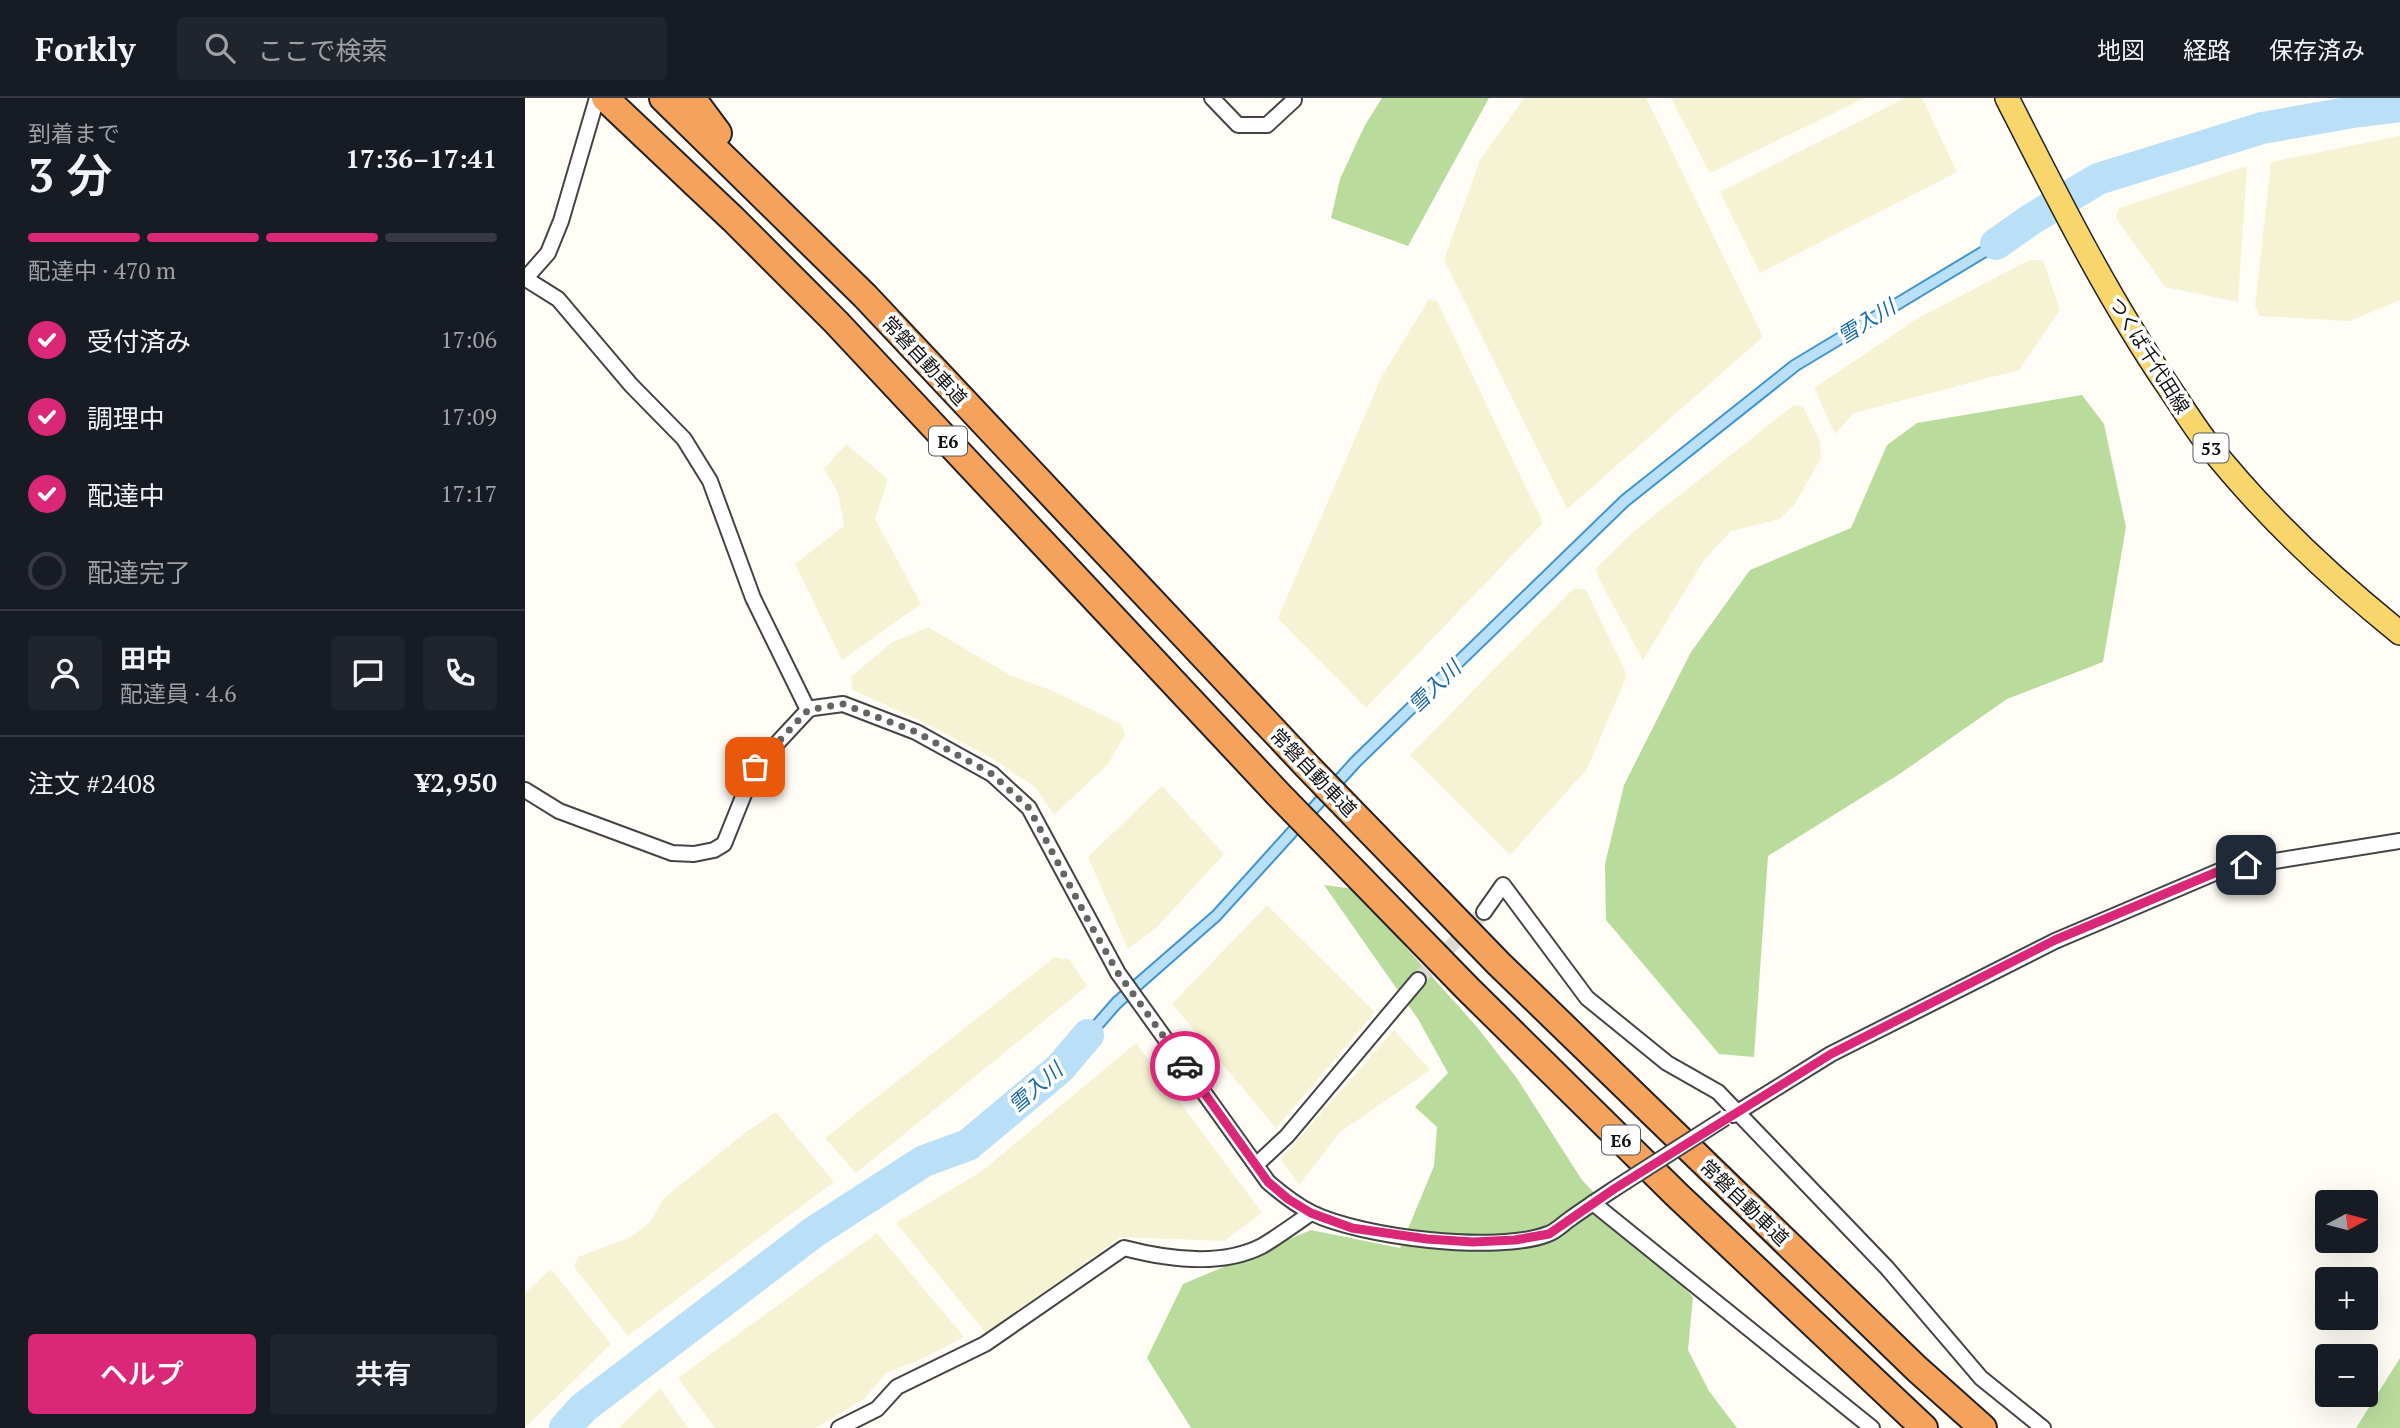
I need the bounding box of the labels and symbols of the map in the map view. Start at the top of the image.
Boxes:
water label: 雪入川 [1832,291,1902,350]
street label: つくば千代田線 [2104,292,2196,418]
street label: 常磐自動車道 [877,310,973,410]
road number: E6 [929,426,967,456]
road number: 53 [2193,434,2229,462]
water label: 雪入川 [1402,653,1468,718]
street label: 常磐自動車道 [1265,722,1363,822]
pin [725,737,785,797]
pin [2216,835,2276,895]
courier [1150,1031,1220,1101]
water label: 雪入川 [1002,1054,1069,1118]
road number: E6 [1602,1126,1640,1154]
street label: 常磐自動車道 [1695,1153,1795,1251]
north arrow [2315,1190,2378,1253]

